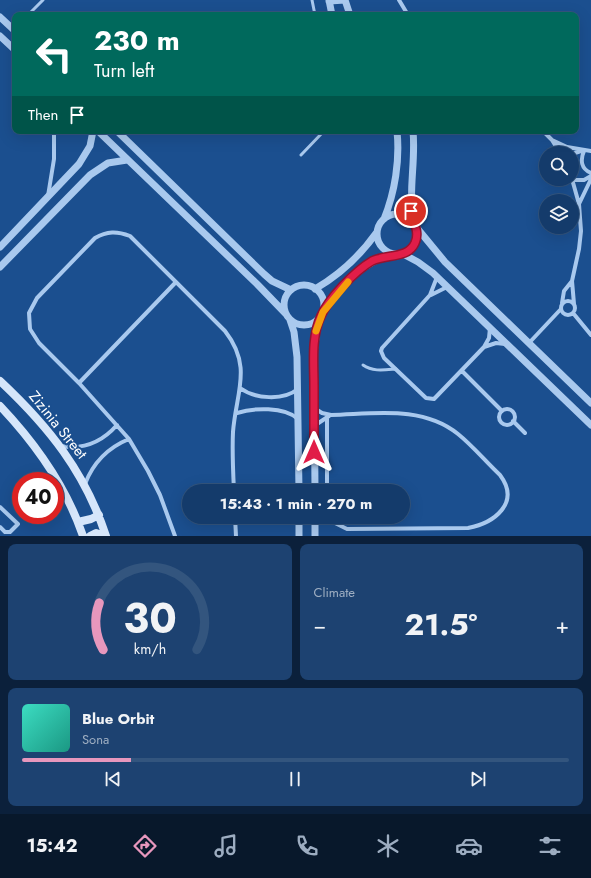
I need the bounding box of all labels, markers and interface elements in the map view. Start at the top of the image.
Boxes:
text: 230 m [94,20,180,61]
icon: left [28,28,80,80]
text: Turn left [94,58,154,84]
text: Then [28,104,58,126]
icon: arrive [66,104,88,126]
map controls [539,146,579,234]
button: search [539,146,579,186]
pin [394,194,428,228]
button: layers [539,194,579,234]
icon: arrive [400,200,422,222]
street label: Zizinia Street [24,386,93,464]
position arrow [293,431,335,473]
speed limit sign: 40 [12,472,64,524]
text: 15:43 · 1 min · 270 m [220,493,372,515]
text: Climate [314,583,355,602]
text: 30 [123,588,176,649]
text: 21.5° [405,603,477,646]
text: − [314,609,326,641]
text: + [555,609,569,641]
text: km/h [134,639,166,659]
text: Blue Orbit [82,708,154,730]
text: Sona [82,730,109,749]
icon: previous [102,768,124,790]
icon: pause [284,768,306,790]
icon: next [467,768,489,790]
icon: directions [131,832,159,860]
icon: music [212,832,240,860]
icon: phone [293,832,321,860]
icon: climate [374,832,402,860]
icon: car [455,832,483,860]
icon: filters [536,832,564,860]
text: 15:42 [27,833,78,859]

